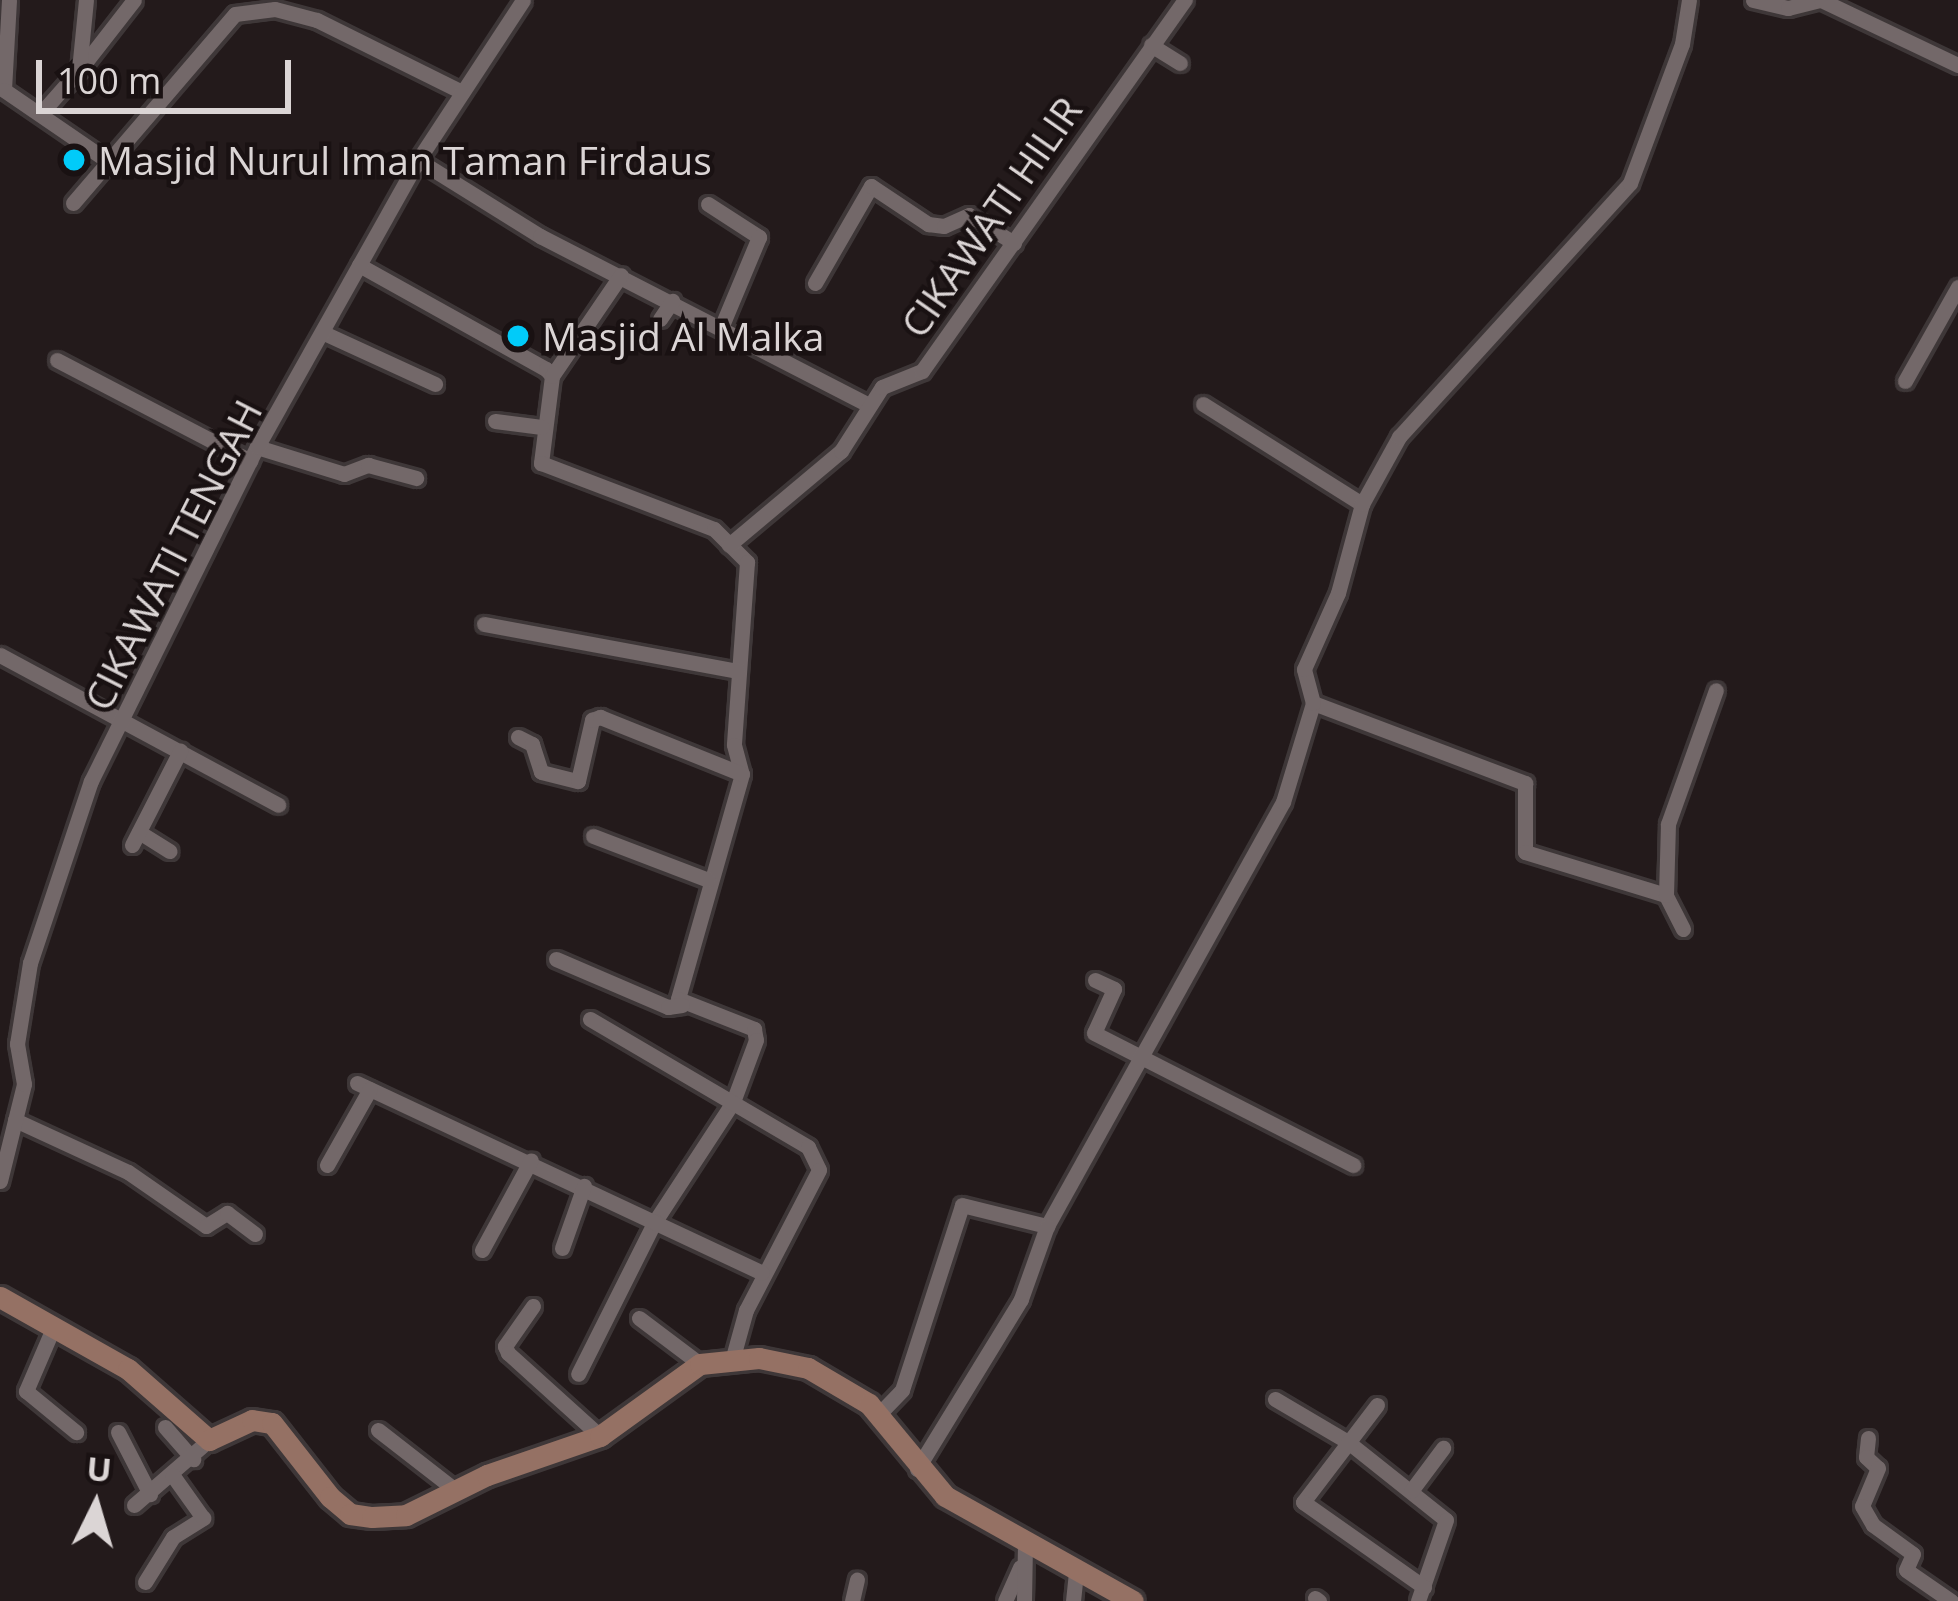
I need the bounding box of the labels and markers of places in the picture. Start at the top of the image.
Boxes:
place label: Masjid Nurul Iman Taman Firdaus [98,137,712,183]
marker: Masjid Nurul Iman Taman Firdaus [61,147,87,173]
place label: Masjid Al Malka [542,313,824,359]
marker: Masjid Al Malka [505,323,531,349]

